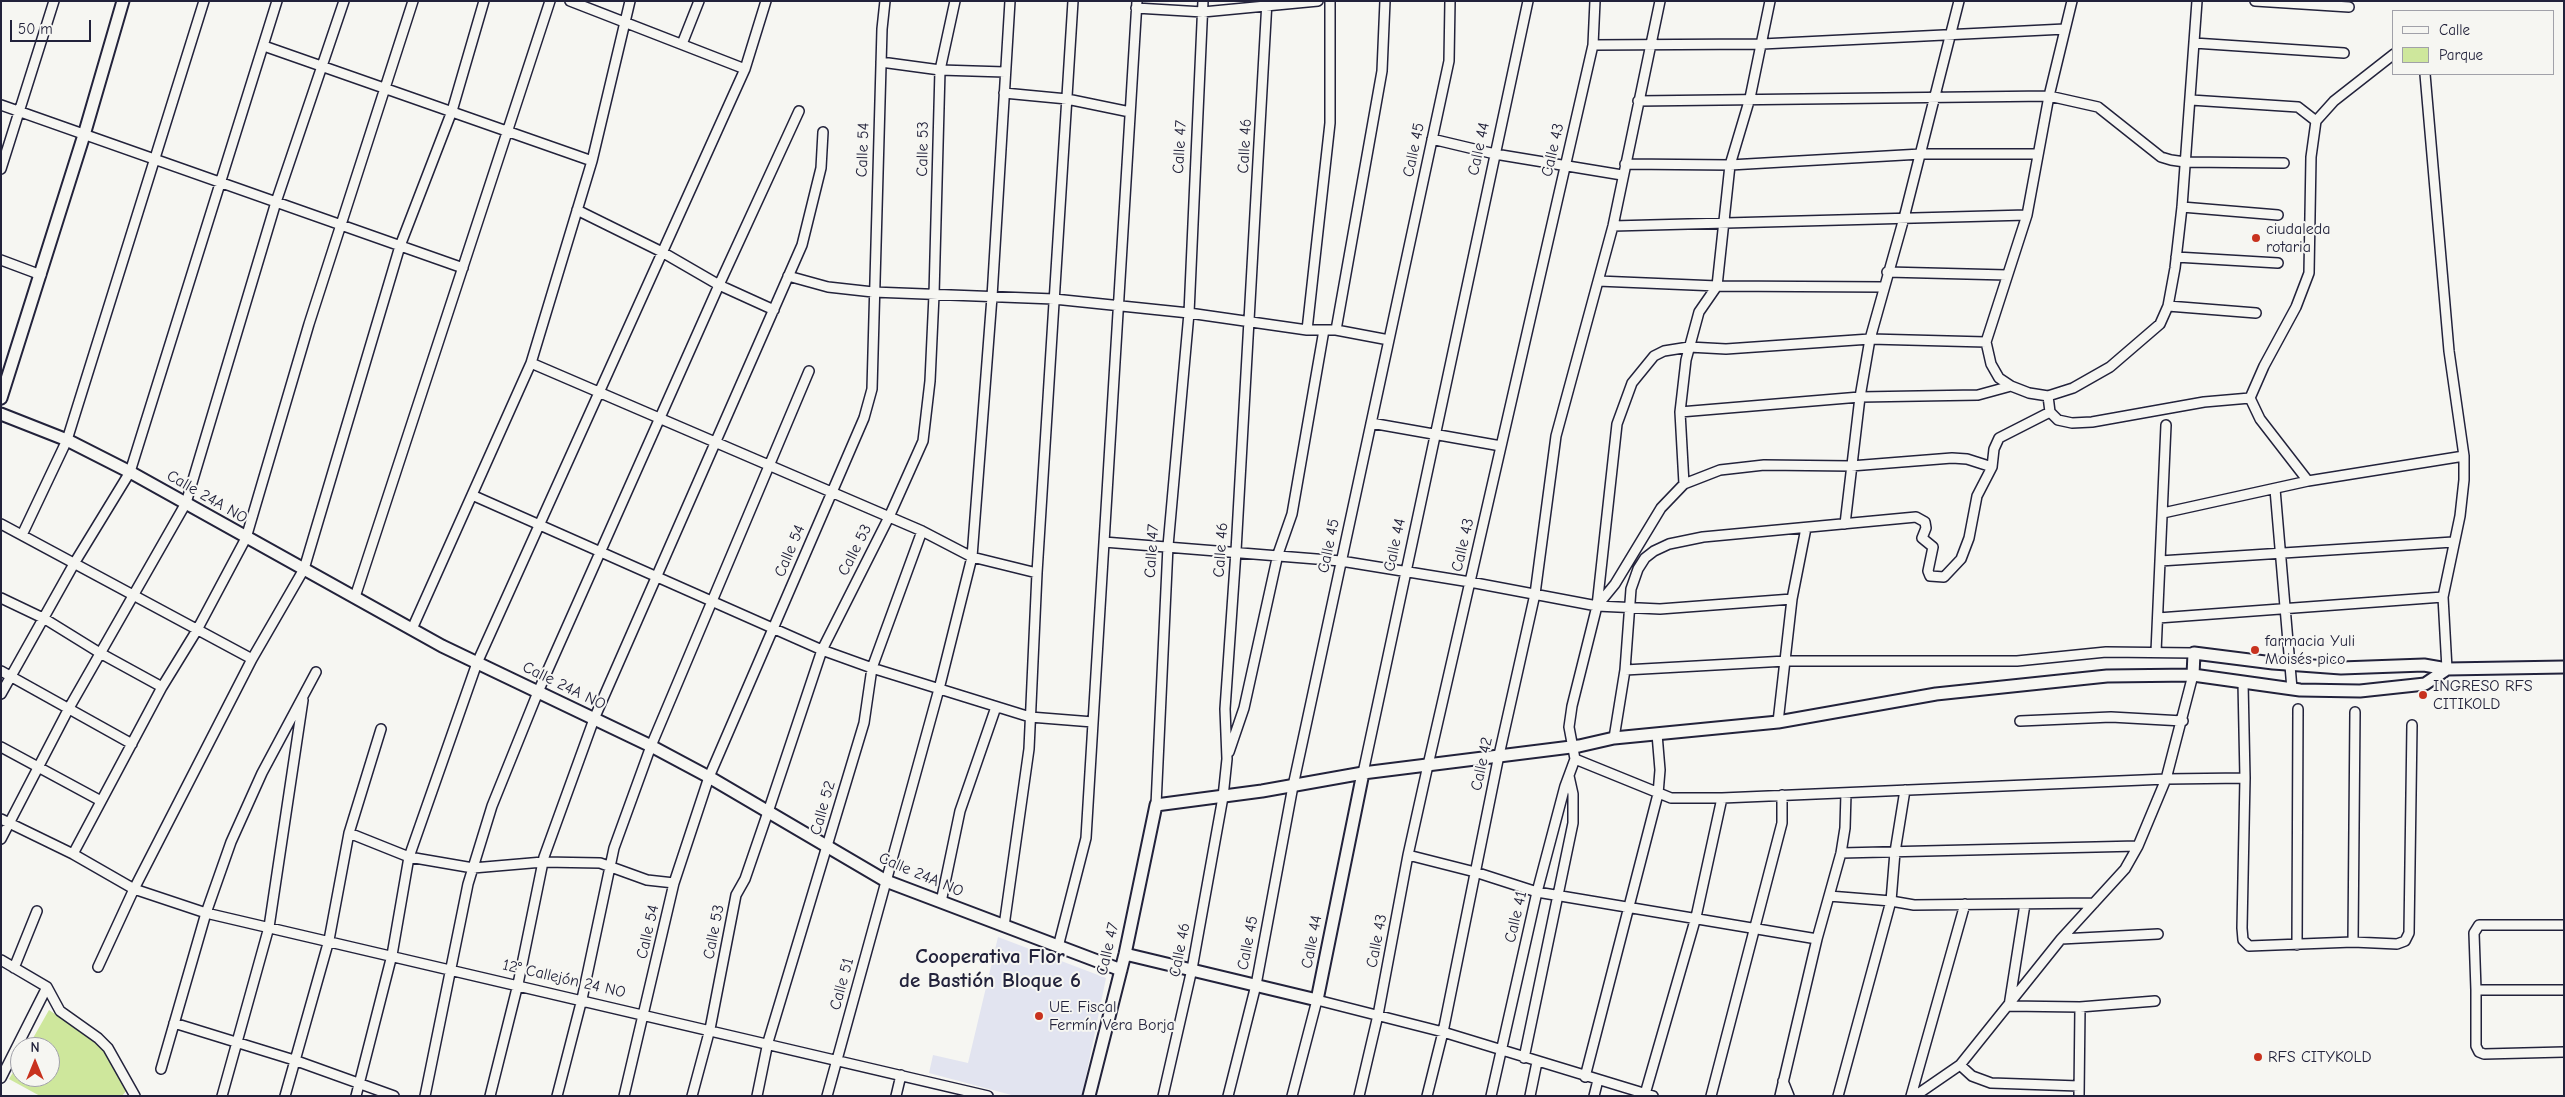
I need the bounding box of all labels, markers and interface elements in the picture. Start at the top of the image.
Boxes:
scale bar [12,10,94,42]
legend [2392,10,2555,75]
text: 50 m [18,20,53,38]
text: Calle [2439,21,2470,39]
text: Parque [2439,46,2483,64]
street label: Calle 46 [1234,118,1256,174]
street label: Calle 47 [1169,120,1191,174]
street label: Calle 53 [913,121,933,177]
street label: Calle 45 [1399,121,1429,179]
street label: Calle 44 [1464,121,1494,177]
street label: Calle 43 [1538,121,1568,179]
street label: Calle 54 [852,122,874,178]
place label: ciudaleda rotaria [2266,219,2331,257]
marker: ciudaleda rotaria [2250,232,2262,244]
street label: Calle 24A NO [163,466,251,528]
street label: Calle 43 [1448,516,1478,574]
street label: Calle 45 [1314,517,1344,575]
street label: Calle 44 [1380,517,1410,573]
street label: Calle 53 [834,521,876,579]
street label: Calle 54 [770,522,810,580]
street label: Calle 46 [1210,522,1232,578]
street label: Calle 47 [1141,524,1163,578]
place label: farmacia Yuli Moisés pico [2265,631,2355,669]
marker: farmacia Yuli Moisés pico [2249,644,2261,656]
street label: Calle 24A NO [519,658,609,714]
place label: INGRESO RFS CITIKOLD [2433,676,2533,714]
marker: INGRESO RFS CITIKOLD [2417,689,2429,701]
street label: Calle 42 [1467,735,1497,793]
street label: Calle 52 [806,779,840,837]
street label: Calle 24A NO [876,849,966,901]
street label: Calle 41 [1501,889,1531,945]
street label: Calle 54 [632,903,664,961]
street label: Calle 53 [699,903,729,961]
street label: Calle 43 [1362,913,1392,969]
street label: Calle 45 [1233,914,1263,972]
street label: Calle 44 [1297,914,1327,970]
street label: Calle 47 [1093,921,1123,977]
street label: Calle 46 [1165,921,1195,979]
district label: Cooperativa Flor de Bastión Bloque 6 [899,944,1081,994]
street label: 12° Callejón 24 NO [501,956,627,1002]
street label: Calle 51 [826,956,858,1012]
place label: UE. Fiscal Fermín Vera Borja [1049,997,1175,1035]
marker: UE. Fiscal Fermín Vera Borja [1033,1010,1045,1022]
north arrow [10,1037,60,1087]
text: N [30,1039,40,1056]
place label: RFS CITYKOLD [2268,1047,2372,1067]
marker: RFS CITYKOLD [2252,1051,2264,1063]

